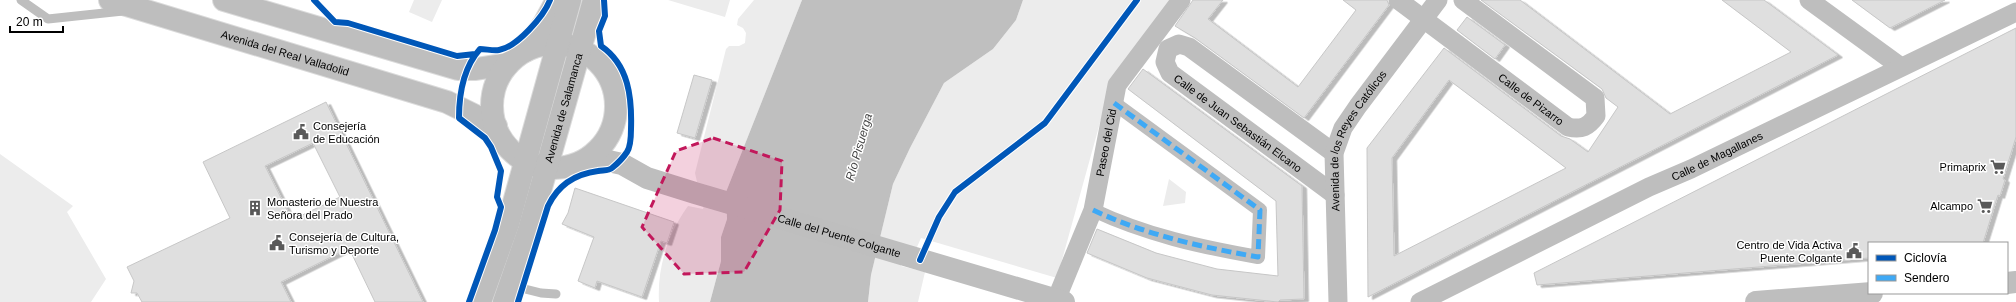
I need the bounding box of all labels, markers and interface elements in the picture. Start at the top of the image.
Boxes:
scale bar [10,8,63,34]
text: 20 m [16,15,43,29]
street label: Avenida del Real Valladolid [220,28,351,78]
street label: Avenida de Salamanca [542,51,585,164]
street label: Avenida de los Reyes Católicos [1328,68,1389,212]
street label: Calle de Pizarro [1496,71,1566,128]
street label: Calle de Juan Sebastián Elcano [1172,72,1304,174]
street label: Paseo del Cid [1094,108,1118,177]
water label: Río Pisuerga [843,111,875,182]
place label: Consejería de Educación [313,120,380,145]
public building icon: Consejería de Educación [292,123,310,141]
street label: Calle de Magallanes [1669,129,1765,183]
supermarket icon: Primaprix [1989,158,2007,176]
place label: Primaprix [1940,161,1986,173]
place label: Monasterio de Nuestra Señora del Prado [267,196,379,221]
supermarket icon: Alcampo [1976,197,1994,215]
building icon: Monasterio de Nuestra Señora del Prado [246,199,264,217]
place label: Alcampo [1930,200,1973,212]
street label: Calle del Puente Colgante [776,212,902,259]
place label: Consejería de Cultura, Turismo y Deporte [289,231,399,256]
public building icon: Consejería de Cultura, Turismo y Deporte [268,234,286,252]
place label: Centro de Vida Activa Puente Colgante [1736,239,1843,264]
public building icon: Centro de Vida Activa Puente Colgante [1845,242,1863,260]
legend [1868,242,2008,294]
text: Ciclovía [1904,251,1947,265]
text: Sendero [1904,271,1950,285]

